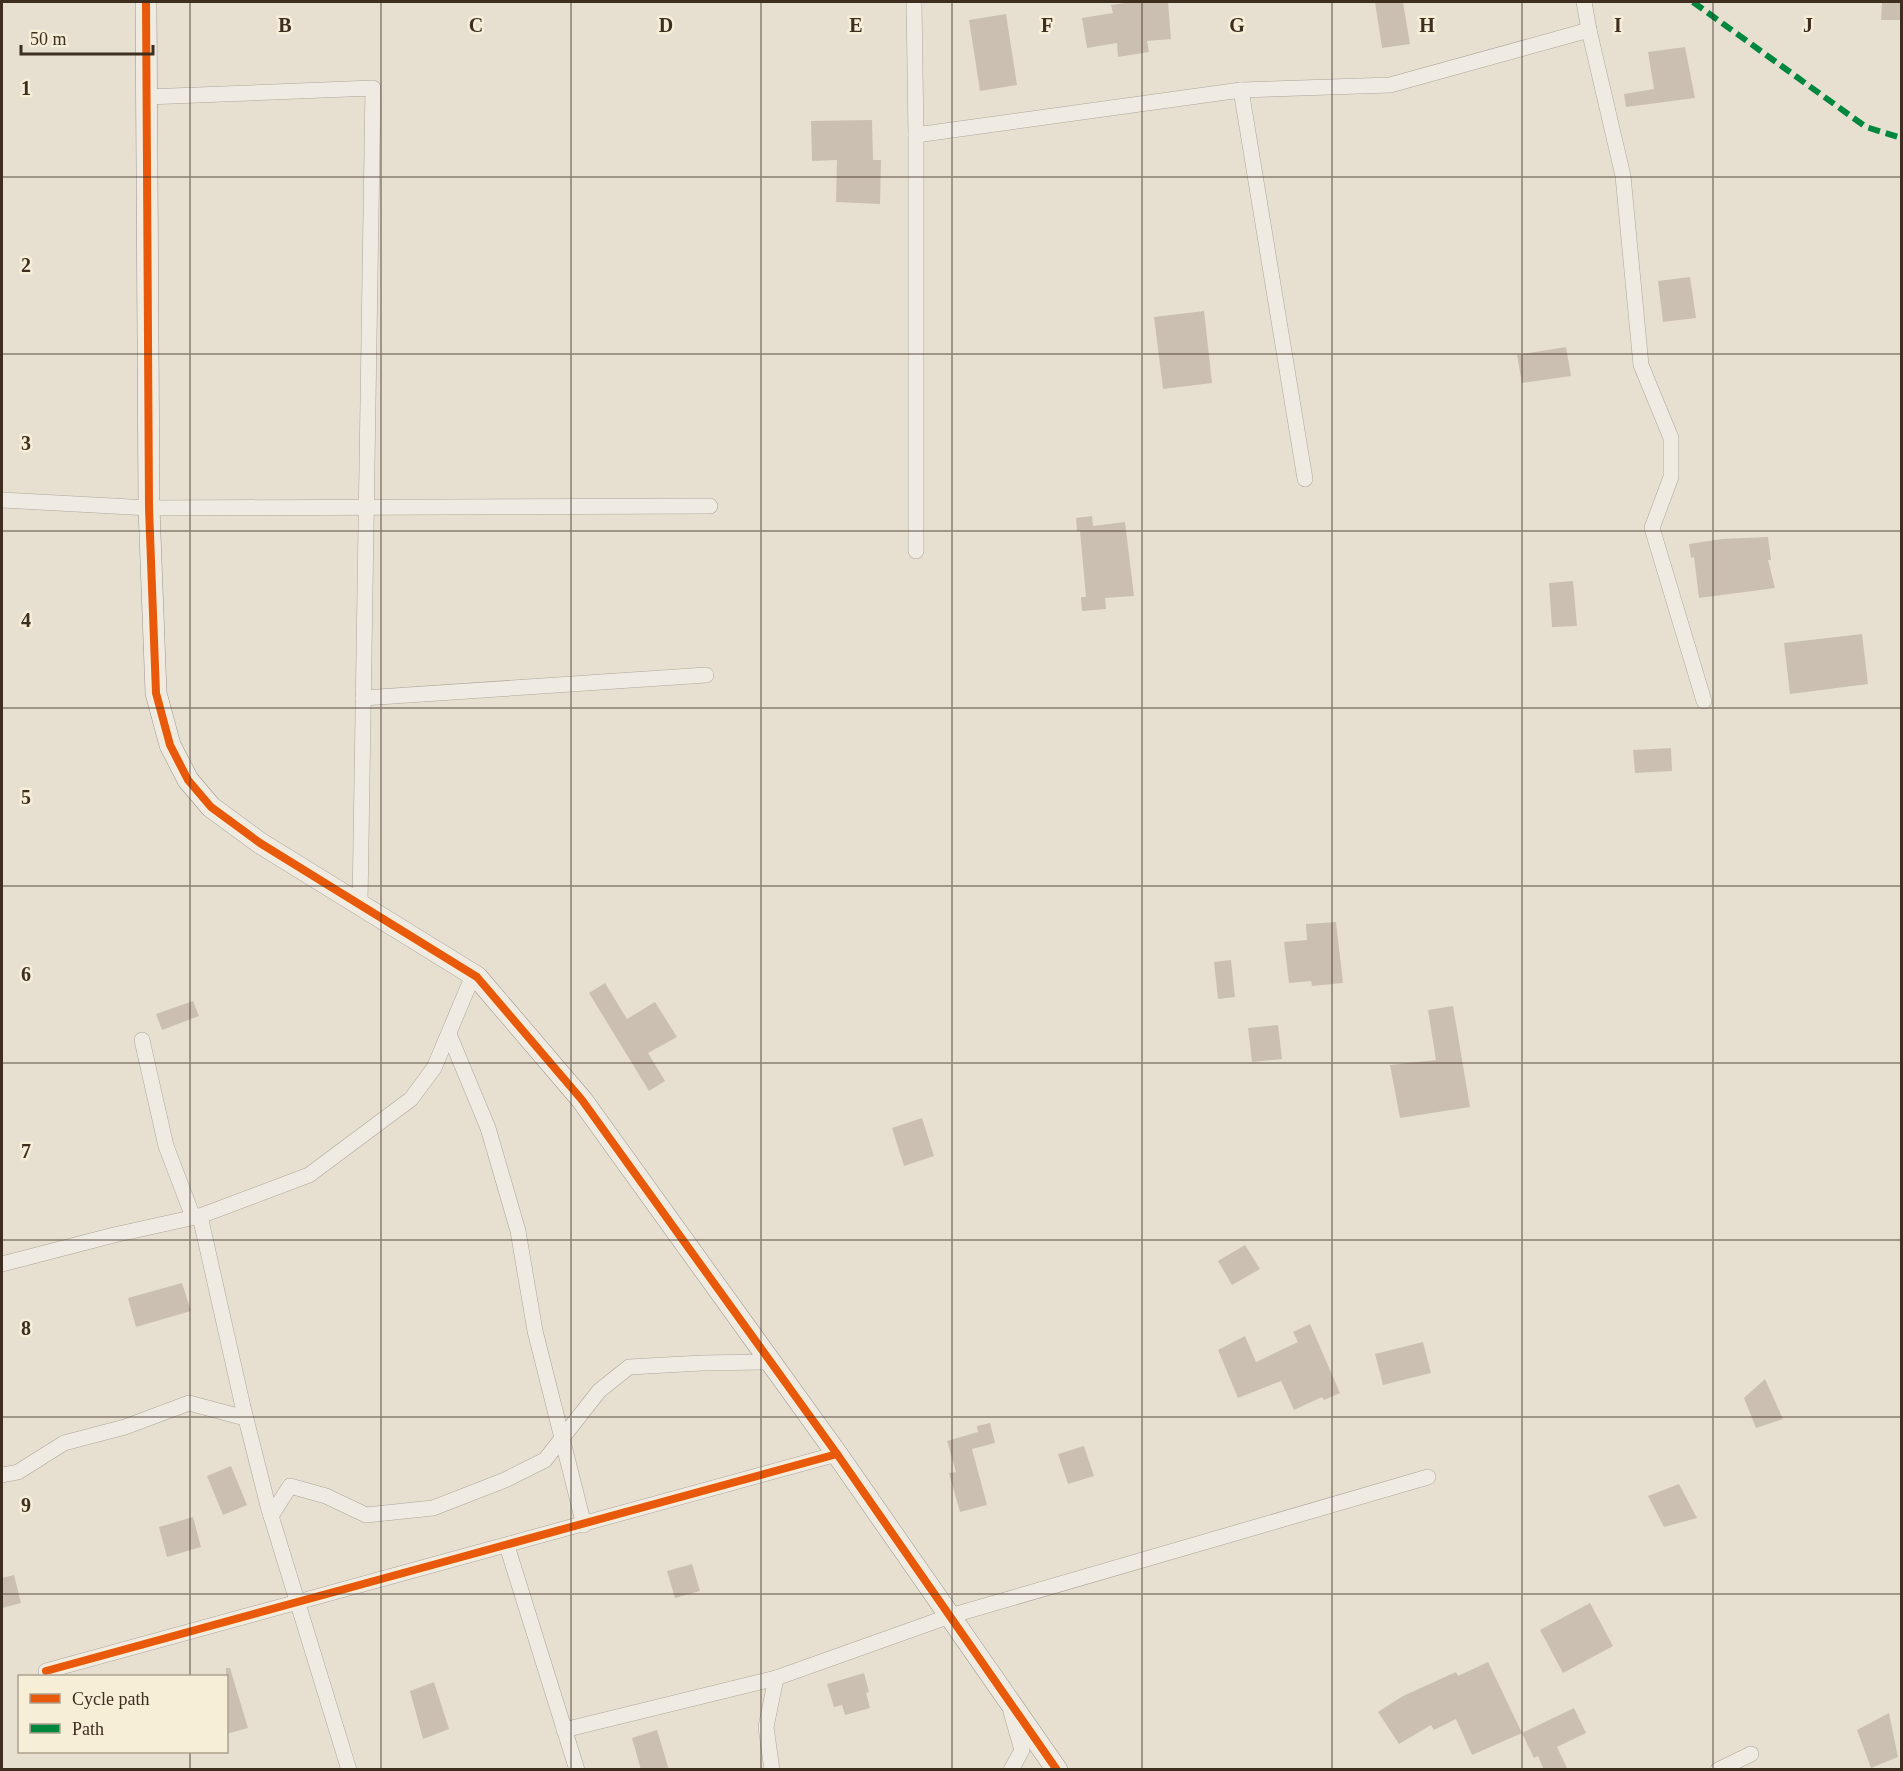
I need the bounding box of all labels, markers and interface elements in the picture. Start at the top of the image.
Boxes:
text: B [278,14,292,36]
text: C [469,14,483,36]
text: D [659,14,673,36]
text: E [849,14,863,36]
text: F [1041,14,1053,36]
text: G [1229,14,1245,36]
text: H [1419,14,1435,36]
text: I [1614,14,1622,36]
text: J [1803,14,1813,36]
scale bar [21,18,153,56]
text: 50 m [30,29,67,49]
text: 1 [21,77,31,99]
text: 2 [21,254,31,276]
text: 3 [21,432,31,454]
text: 4 [21,609,31,631]
text: 5 [21,786,31,808]
text: 6 [21,963,31,985]
text: 7 [21,1140,31,1162]
text: 8 [21,1317,31,1339]
text: 9 [21,1494,31,1516]
legend [18,1675,228,1753]
text: Cycle path [72,1689,149,1709]
text: Path [72,1719,104,1739]

